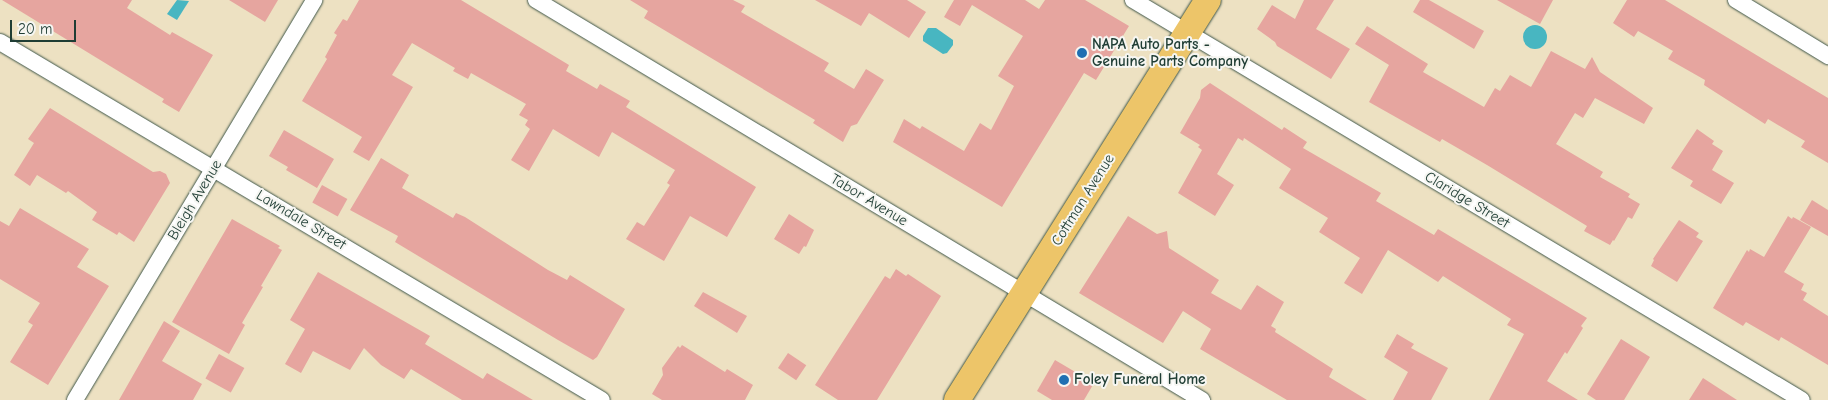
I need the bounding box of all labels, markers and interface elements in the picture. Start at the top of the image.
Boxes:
scale bar [12,10,79,42]
text: 20 m [18,20,52,38]
place label: NAPA Auto Parts - Genuine Parts Company [1092,35,1248,70]
marker: NAPA Auto Parts - Genuine Parts Company [1076,47,1088,59]
street label: Cottman Avenue [1048,151,1118,249]
street label: Bleigh Avenue [164,157,226,243]
street label: Claridge Street [1421,168,1513,232]
street label: Tabor Avenue [827,170,911,230]
street label: Lawndale Street [253,186,349,254]
place label: Foley Funeral Home [1074,371,1205,389]
marker: Foley Funeral Home [1058,374,1070,386]

